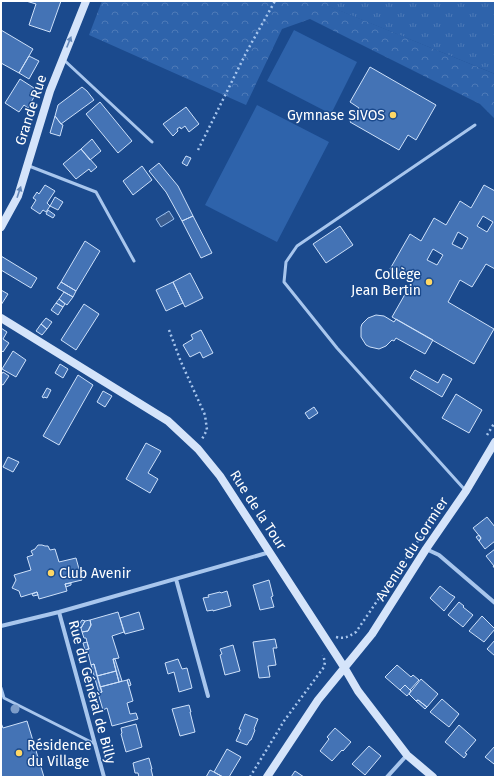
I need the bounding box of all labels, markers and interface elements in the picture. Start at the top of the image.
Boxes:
one-way arrow [67,36,73,48]
street label: Grande Rue [12,72,50,148]
place label: Gymnase SIVOS [287,107,385,124]
marker: Gymnase SIVOS [388,110,398,120]
one-way arrow [16,185,22,197]
place label: Collège Jean Bertin [351,266,421,299]
marker: Collège Jean Bertin [424,277,434,287]
street label: Rue de la Tour [226,467,290,553]
street label: Avenue du Cormier [372,493,452,604]
place label: Club Avenir [59,565,132,582]
marker: Club Avenir [46,568,56,578]
street label: Rue du Général de Billy [65,618,119,766]
place label: Résidence du Village [27,737,92,770]
marker: Résidence du Village [14,748,24,758]

